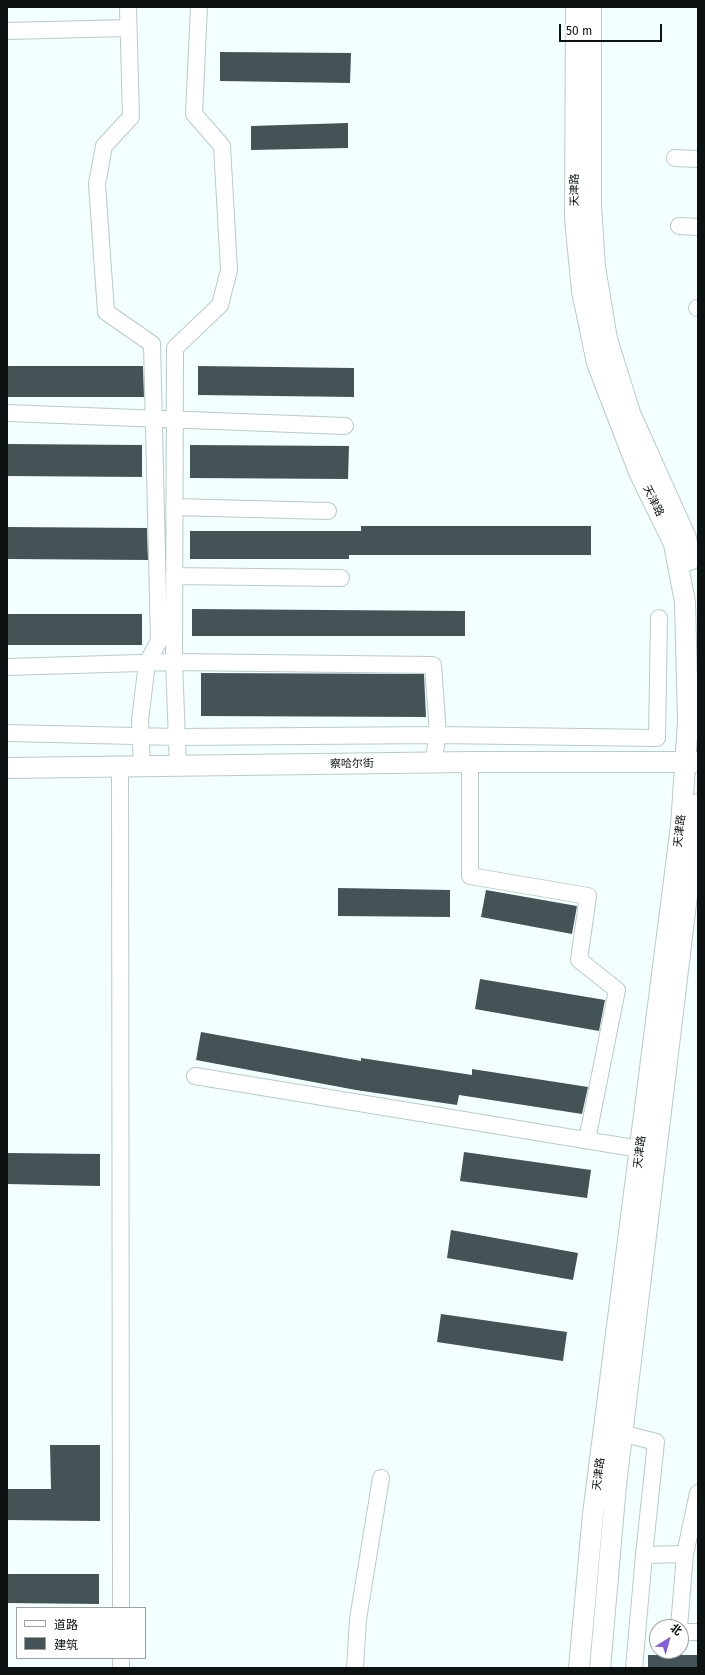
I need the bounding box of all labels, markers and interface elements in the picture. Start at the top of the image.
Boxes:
scale bar [561,16,664,42]
text: 50 m [566,24,592,38]
street label: 天津路 [568,174,582,206]
street label: 天津路 [640,483,666,519]
street label: 察哈尔街 [330,757,374,771]
street label: 天津路 [672,814,688,848]
street label: 天津路 [631,1135,649,1169]
street label: 天津路 [590,1457,608,1491]
legend [16,1607,146,1659]
text: 道路 [54,1618,78,1632]
north arrow [649,1619,689,1659]
text: 北 [668,1621,684,1638]
text: 建筑 [54,1638,78,1652]

